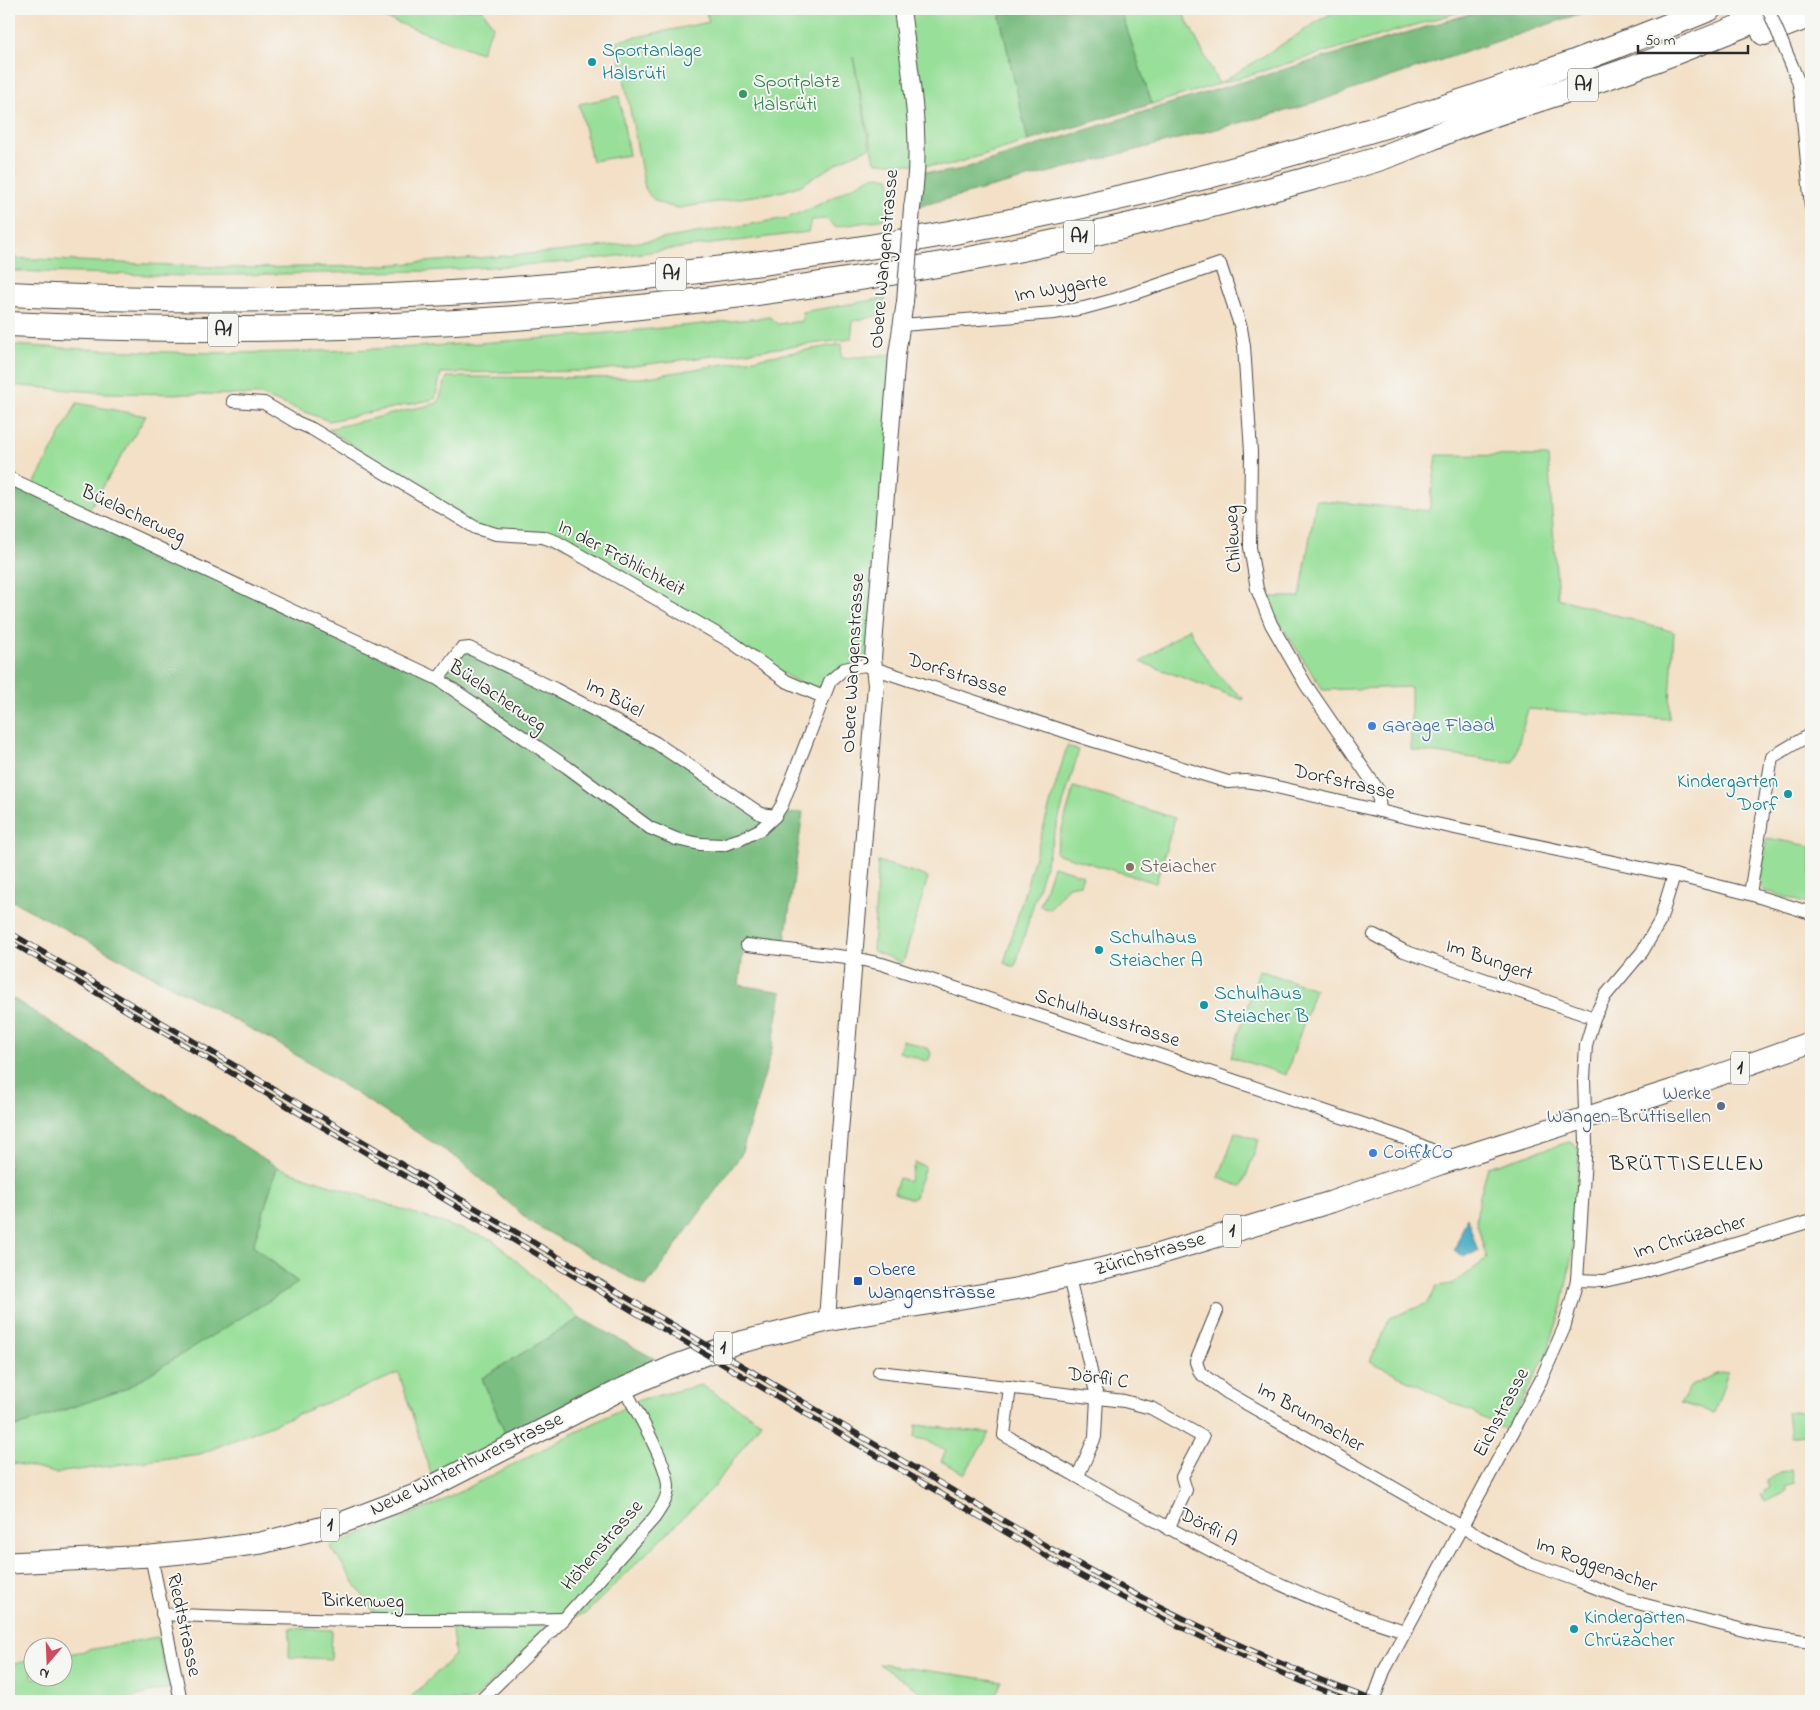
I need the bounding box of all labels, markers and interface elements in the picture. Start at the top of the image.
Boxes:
scale bar [1638,22,1748,54]
text: 50 m [1645,30,1676,52]
place label: Sportanlage Halsrüti [602,37,702,89]
marker: Sportanlage Halsrüti [586,56,598,68]
place label: Sportplatz Halsrüti [753,68,840,120]
road number: A1 [1568,68,1598,102]
marker: Sportplatz Halsrüti [737,88,749,100]
street label: Obere Wangenstrasse [863,168,908,350]
road number: A1 [1064,220,1094,253]
road number: A1 [656,258,686,290]
street label: Im Wygarte [1012,267,1110,312]
road number: A1 [208,314,238,346]
street label: Büelacherweg [75,478,190,553]
street label: Chileweg [1218,504,1251,573]
street label: In der Fröhlichkeit [552,513,690,605]
street label: Obere Wangenstrasse [835,572,874,754]
street label: Dorfstrasse [902,646,1011,706]
street label: Büelacherweg [441,653,552,741]
street label: Im Büel [580,672,648,726]
place label: Garage Flaad [1382,712,1494,742]
marker: Garage Flaad [1366,720,1378,732]
street label: Dorfstrasse [1289,757,1398,809]
place label: Kindergarten Dorf [1677,768,1779,820]
marker: Kindergarten Dorf [1782,788,1794,800]
place label: Steiacher [1140,853,1217,882]
marker: Steiacher [1124,861,1136,873]
place label: Schulhaus Steiacher A [1109,924,1203,976]
street label: Im Bungert [1441,933,1537,991]
marker: Schulhaus Steiacher A [1093,944,1105,956]
place label: Schulhaus Steiacher B [1214,980,1309,1032]
street label: Schulhausstrasse [1031,982,1183,1056]
marker: Schulhaus Steiacher B [1198,999,1210,1011]
road number: 1 [1731,1052,1749,1084]
place label: Werke Wangen-Brüttisellen [1547,1080,1711,1133]
marker: Werke Wangen-Brüttisellen [1715,1100,1727,1112]
place label: Coiff&Co [1383,1139,1453,1168]
marker: Coiff&Co [1367,1147,1379,1159]
district label: BRÜTTISELLEN [1608,1149,1765,1181]
street label: Im Chrüzacher [1630,1208,1751,1268]
road number: 1 [1223,1214,1241,1248]
street label: Zürichstrasse [1091,1225,1209,1285]
place label: Obere Wangenstrasse [868,1256,995,1309]
marker: Obere Wangenstrasse [852,1275,864,1287]
road number: 1 [714,1332,732,1365]
street label: Dörfli C [1065,1360,1130,1398]
street label: Eichstrasse [1466,1363,1538,1463]
street label: Im Brunnacher [1251,1375,1370,1461]
street label: Neue Winterthurerstrasse [365,1406,569,1524]
street label: Höhenstrasse [555,1494,651,1598]
street label: Dörfli A [1173,1500,1242,1555]
road number: 1 [321,1508,339,1542]
street label: Im Roggenacher [1531,1531,1662,1603]
street label: Riedtstrasse [158,1571,208,1679]
street label: Birkenweg [321,1587,404,1618]
place label: Kindergarten Chrüzacher [1584,1604,1685,1656]
marker: Kindergarten Chrüzacher [1568,1623,1580,1635]
north arrow [22,1638,72,1688]
text: N [36,1661,52,1684]

